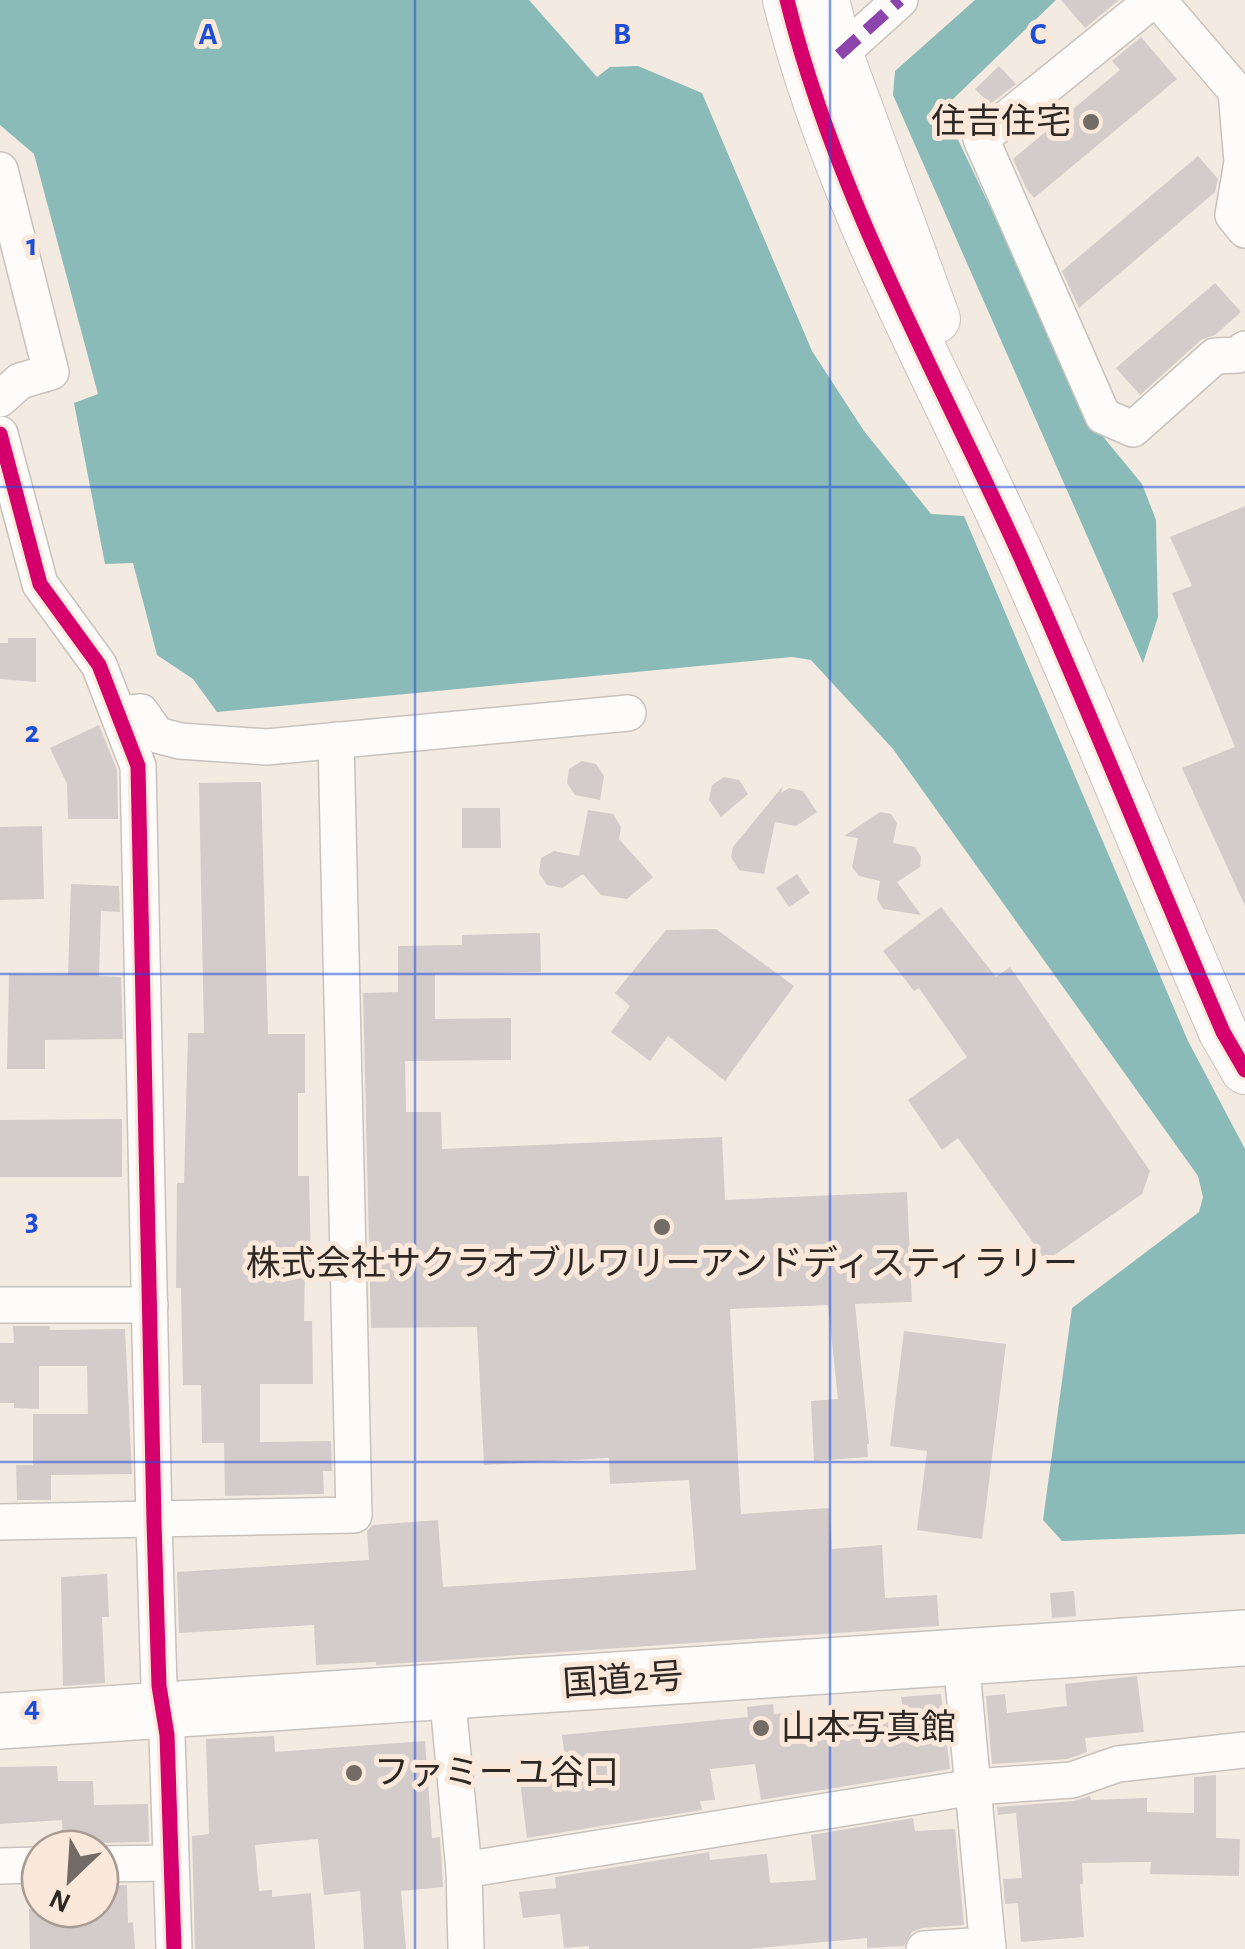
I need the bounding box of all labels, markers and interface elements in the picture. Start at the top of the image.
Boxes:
text: A [198,18,218,50]
text: B [613,18,631,50]
text: C [1030,18,1047,50]
place label: 住吉住宅 [931,103,1071,140]
marker: 住吉住宅 [1080,111,1102,133]
text: 1 [26,229,38,261]
text: 2 [24,716,40,748]
text: 3 [25,1204,39,1236]
marker: 株式会社サクラオブルワリーアンドディスティラリー [651,1216,673,1238]
place label: 株式会社サクラオブルワリーアンドディスティラリー [246,1244,1078,1282]
street label: 国道2号 [561,1657,685,1703]
text: 4 [24,1691,40,1723]
place label: 山本写真館 [781,1709,956,1746]
marker: 山本写真館 [750,1717,772,1739]
place label: ファミーユ谷口 [374,1755,619,1791]
marker: ファミーユ谷口 [343,1762,365,1784]
north arrow [20,1829,120,1929]
text: N [46,1883,75,1917]

